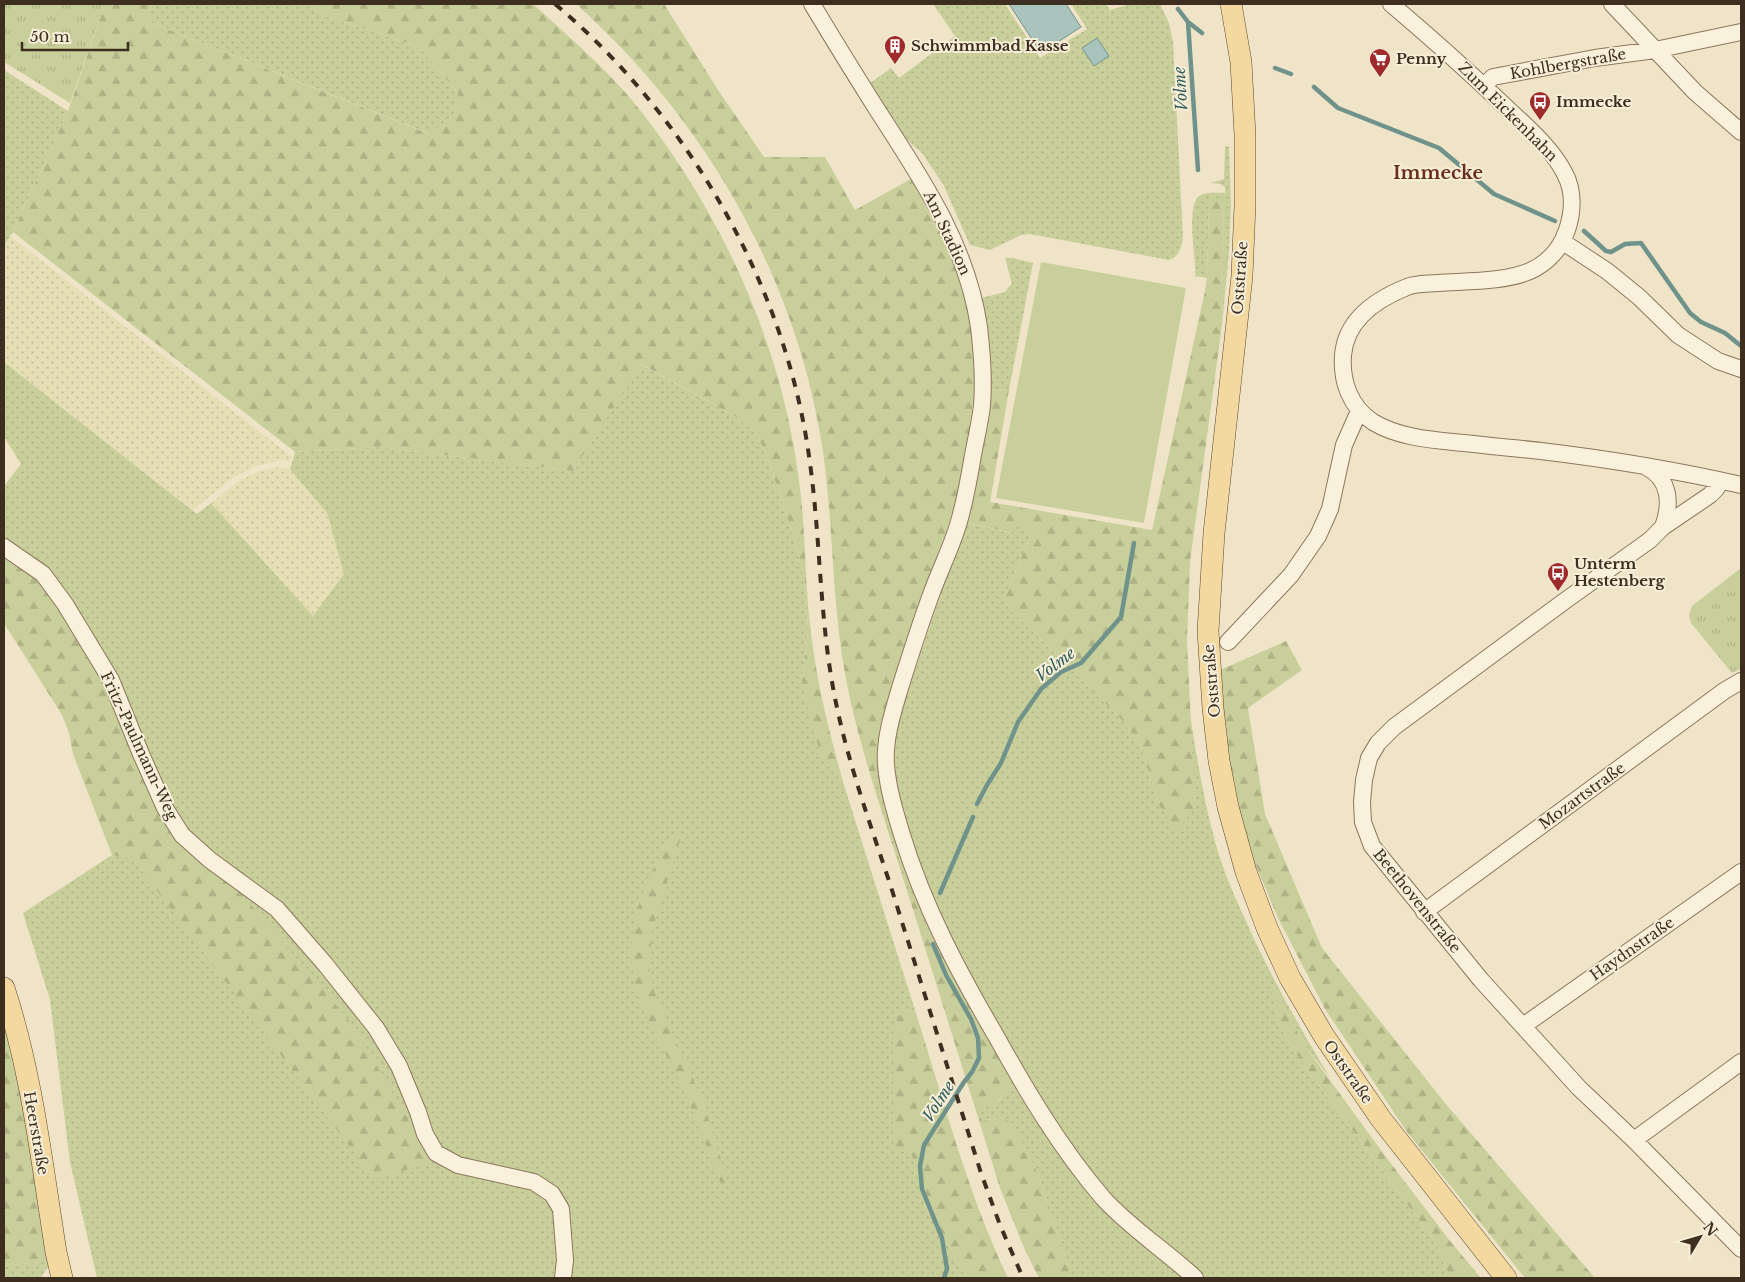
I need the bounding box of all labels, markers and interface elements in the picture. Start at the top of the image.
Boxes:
scale bar [22,20,129,52]
text: 50 m [30,27,70,46]
building icon: Schwimmbad Kasse [883,34,907,65]
place label: Schwimmbad Kasse [911,36,1069,55]
street label: Kohlbergstraße [1508,44,1627,83]
supermarket icon: Penny [1368,47,1392,78]
place label: Penny [1396,49,1447,68]
street label: Zum Eickenhahn [1455,58,1562,165]
water label: Volme [1168,65,1192,112]
bus stop icon: Immecke [1528,90,1552,121]
place label: Immecke [1556,92,1631,111]
district label: Immecke [1393,162,1483,184]
street label: Am Stadion [919,187,975,278]
street label: Oststraße [1227,241,1252,315]
place label: Unterm Hestenberg [1574,554,1665,590]
bus stop icon: Unterm Hestenberg [1546,561,1570,592]
water label: Volme [1031,642,1079,685]
street label: Oststraße [1199,644,1224,718]
street label: Fritz-Paulmann-Weg [97,668,183,824]
street label: Mozartstraße [1535,758,1629,833]
street label: Beethovenstraße [1369,845,1465,957]
street label: Haydnstraße [1586,913,1677,985]
street label: Oststraße [1320,1036,1377,1107]
water label: Volme [917,1076,959,1125]
street label: Heerstraße [20,1090,53,1176]
north arrow [1675,1212,1725,1262]
text: N [1699,1218,1721,1240]

